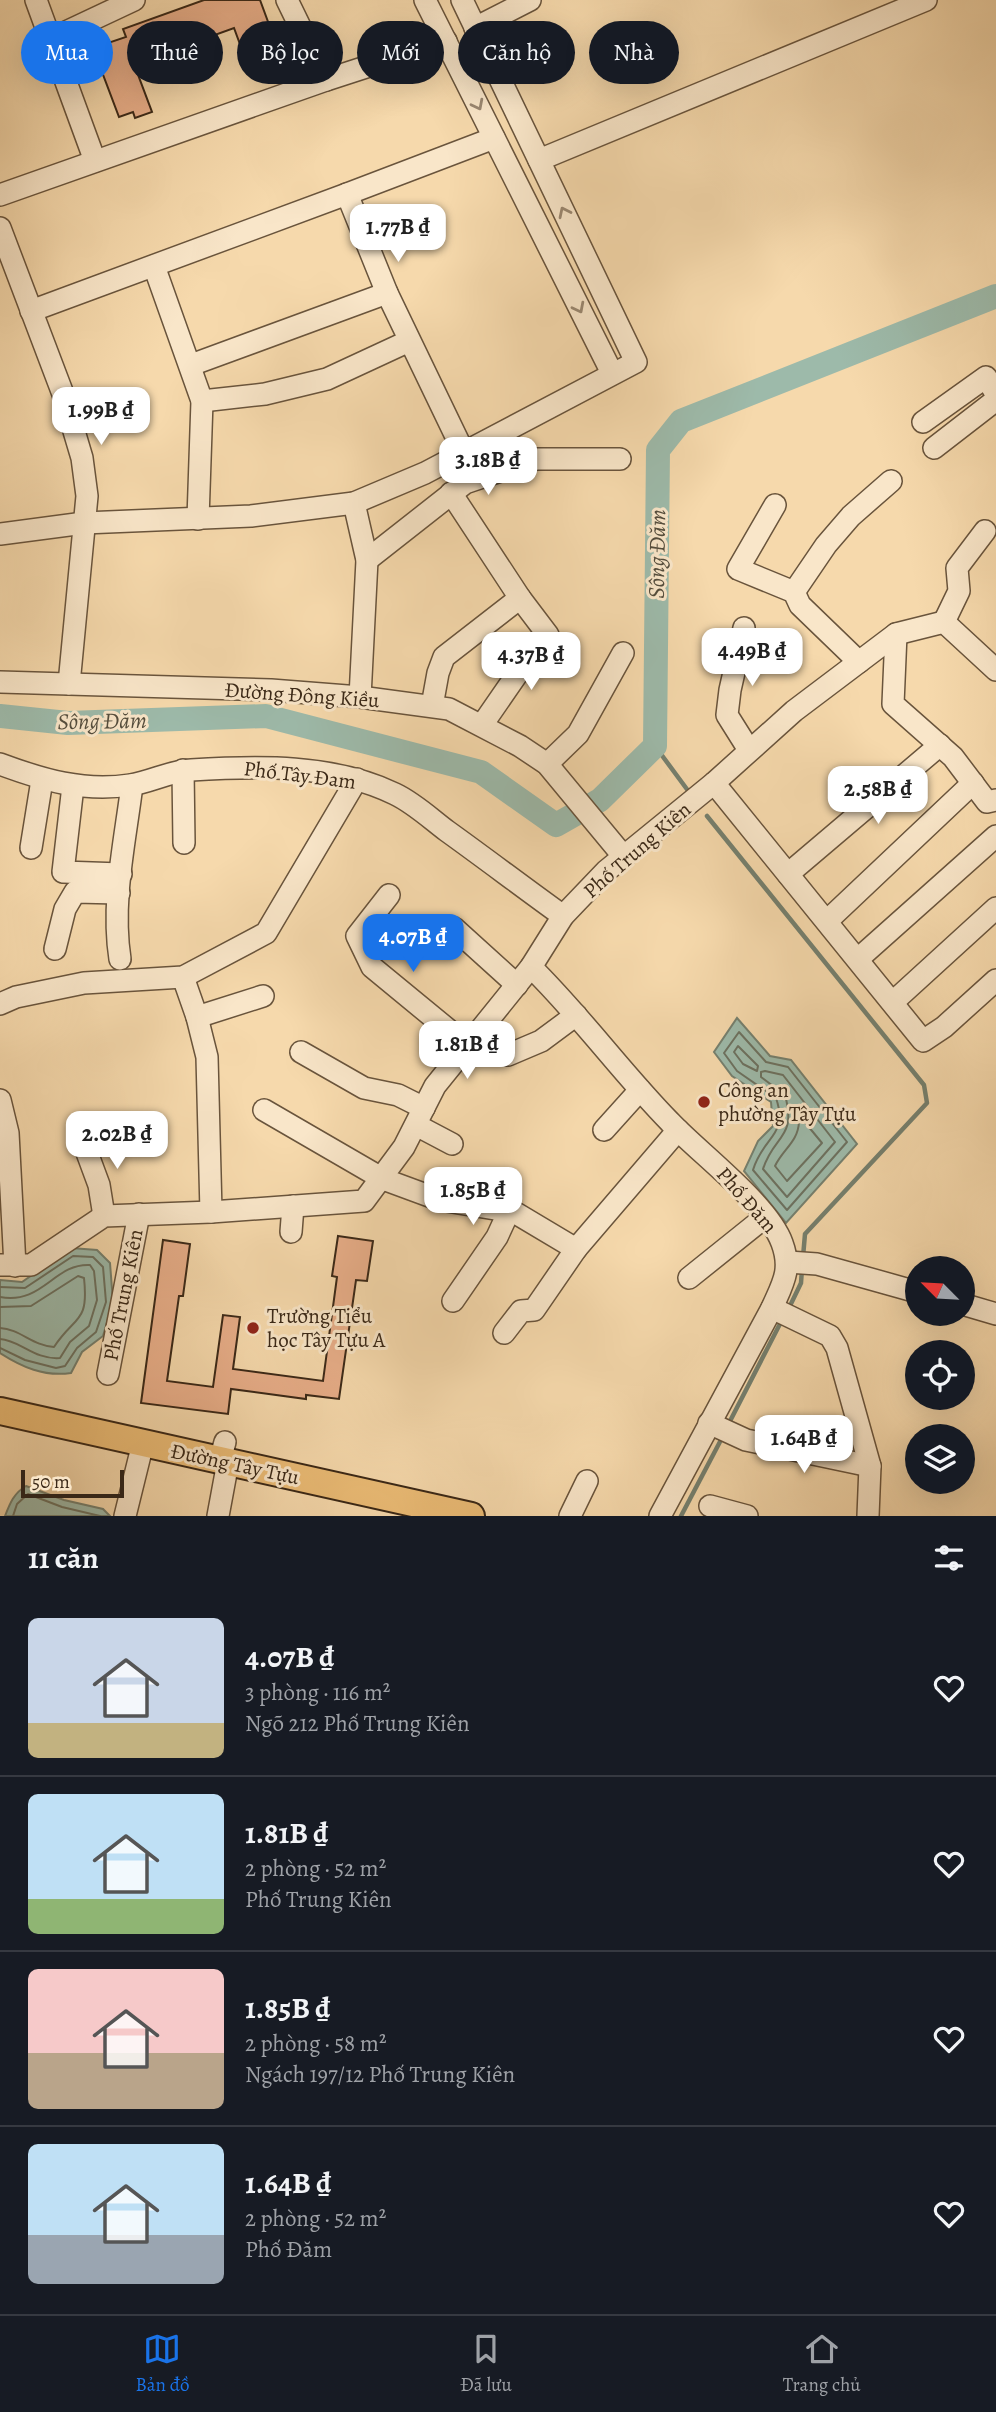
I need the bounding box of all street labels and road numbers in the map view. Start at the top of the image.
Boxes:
street label: Đường Đông Kiều [224,676,381,714]
street label: Phố Tây Đam [242,754,358,796]
street label: Phố Trung Kiên [577,796,697,904]
street label: Phố Đăm [710,1161,784,1239]
street label: Phố Trung Kiên [96,1227,150,1363]
street label: Đường Tây Tựu [168,1437,302,1491]

